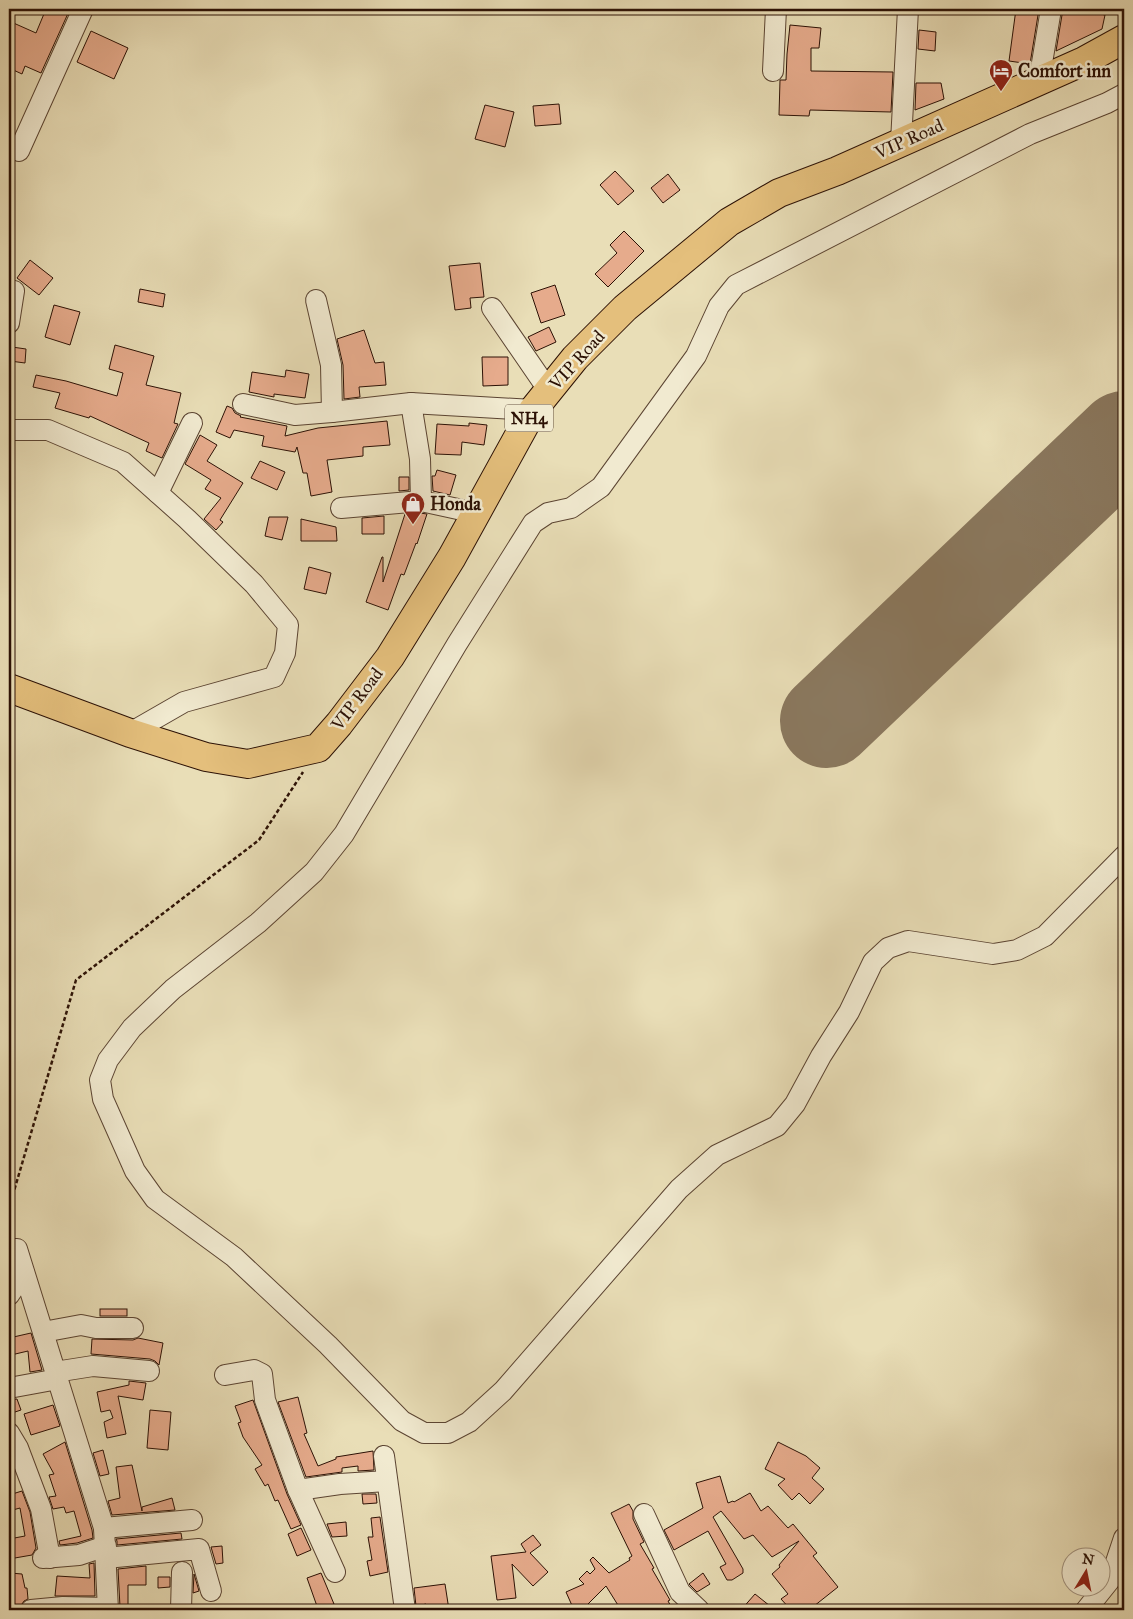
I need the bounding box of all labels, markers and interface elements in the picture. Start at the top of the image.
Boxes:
hotel icon: Comfort inn [988,58,1014,92]
place label: Comfort inn [1018,60,1111,82]
street label: VIP Road [870,114,947,164]
street label: VIP Road [544,326,610,395]
road number: NH4 [505,404,553,432]
shop icon: Honda [400,491,426,525]
place label: Honda [430,493,481,515]
street label: VIP Road [326,663,388,735]
north arrow [1060,1546,1110,1596]
text: N [1081,1550,1096,1569]

